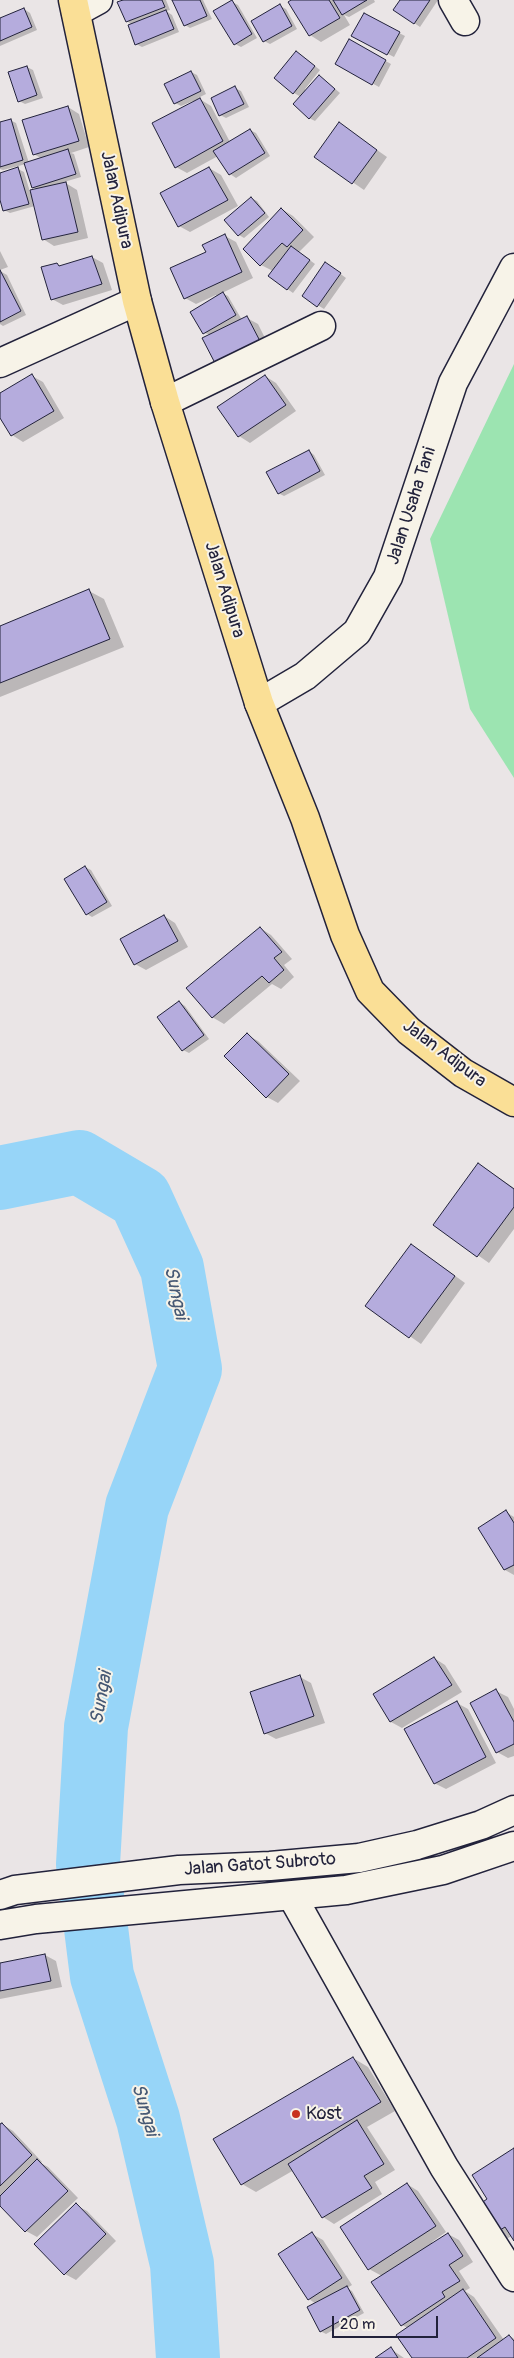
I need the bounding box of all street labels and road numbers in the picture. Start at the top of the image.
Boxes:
street label: Jalan Adipura [95,149,137,251]
street label: Jalan Usaha Tani [383,444,441,568]
street label: Jalan Adipura [199,539,249,641]
street label: Jalan Adipura [398,1016,490,1092]
street label: Jalan Gatot Subroto [183,1849,337,1881]

